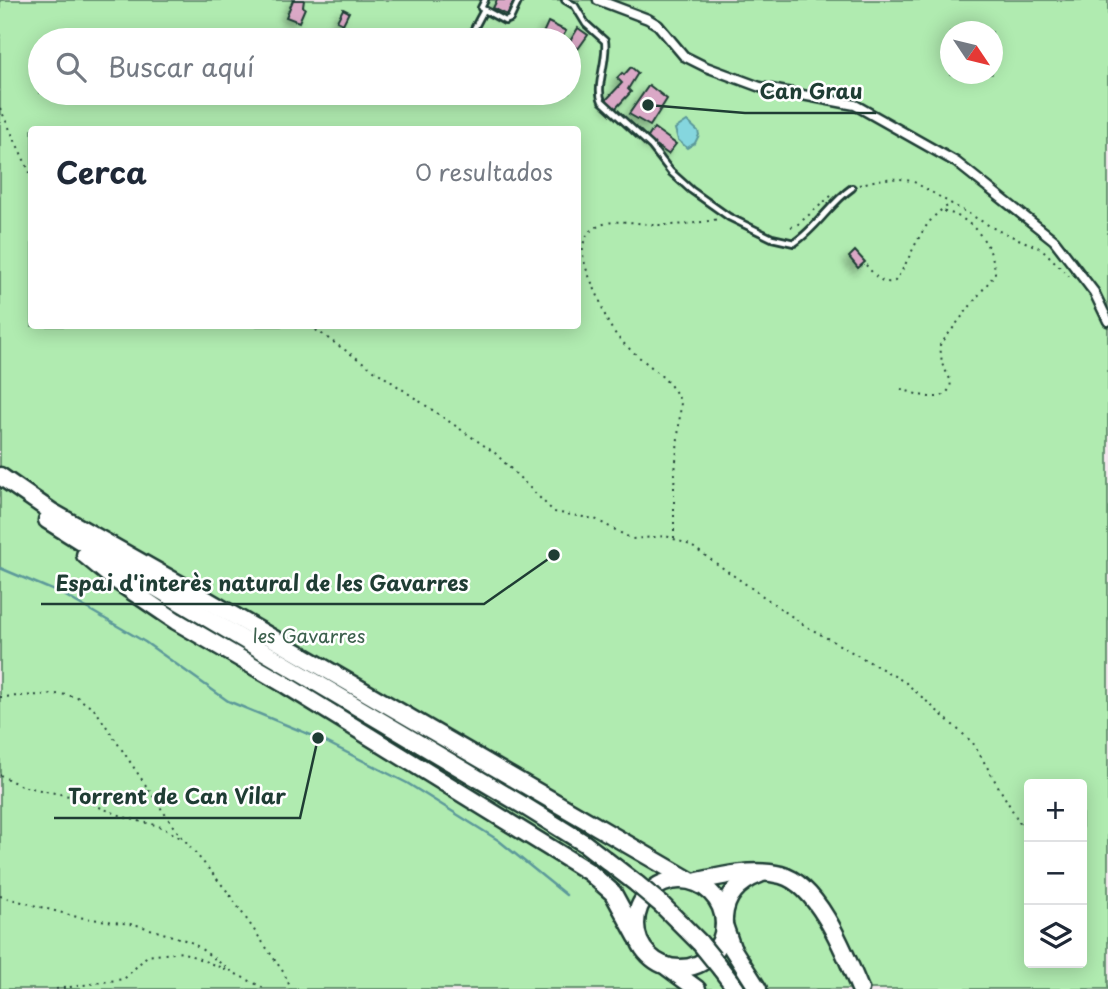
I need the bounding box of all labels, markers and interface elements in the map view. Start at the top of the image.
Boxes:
north arrow [940,21,1003,84]
search box [28,28,581,105]
text: Buscar aquí [108,47,254,86]
icon: search [52,48,90,86]
callout: Can Grau [745,71,876,113]
text: Can Grau [759,74,863,106]
text: Cerca [56,149,147,194]
text: 0 resultados [415,154,553,189]
callout: Espai d'interès natural de les Gavarres [41,562,484,604]
text: Espai d'interès natural de les Gavarres [55,566,469,598]
park label: les Gavarres [252,621,366,649]
callout: Torrent de Can Vilar [54,776,300,818]
text: Torrent de Can Vilar [68,779,286,811]
map controls [1024,779,1087,968]
button: + [1024,779,1087,842]
button: − [1024,842,1087,905]
button: layers [1024,905,1087,968]

